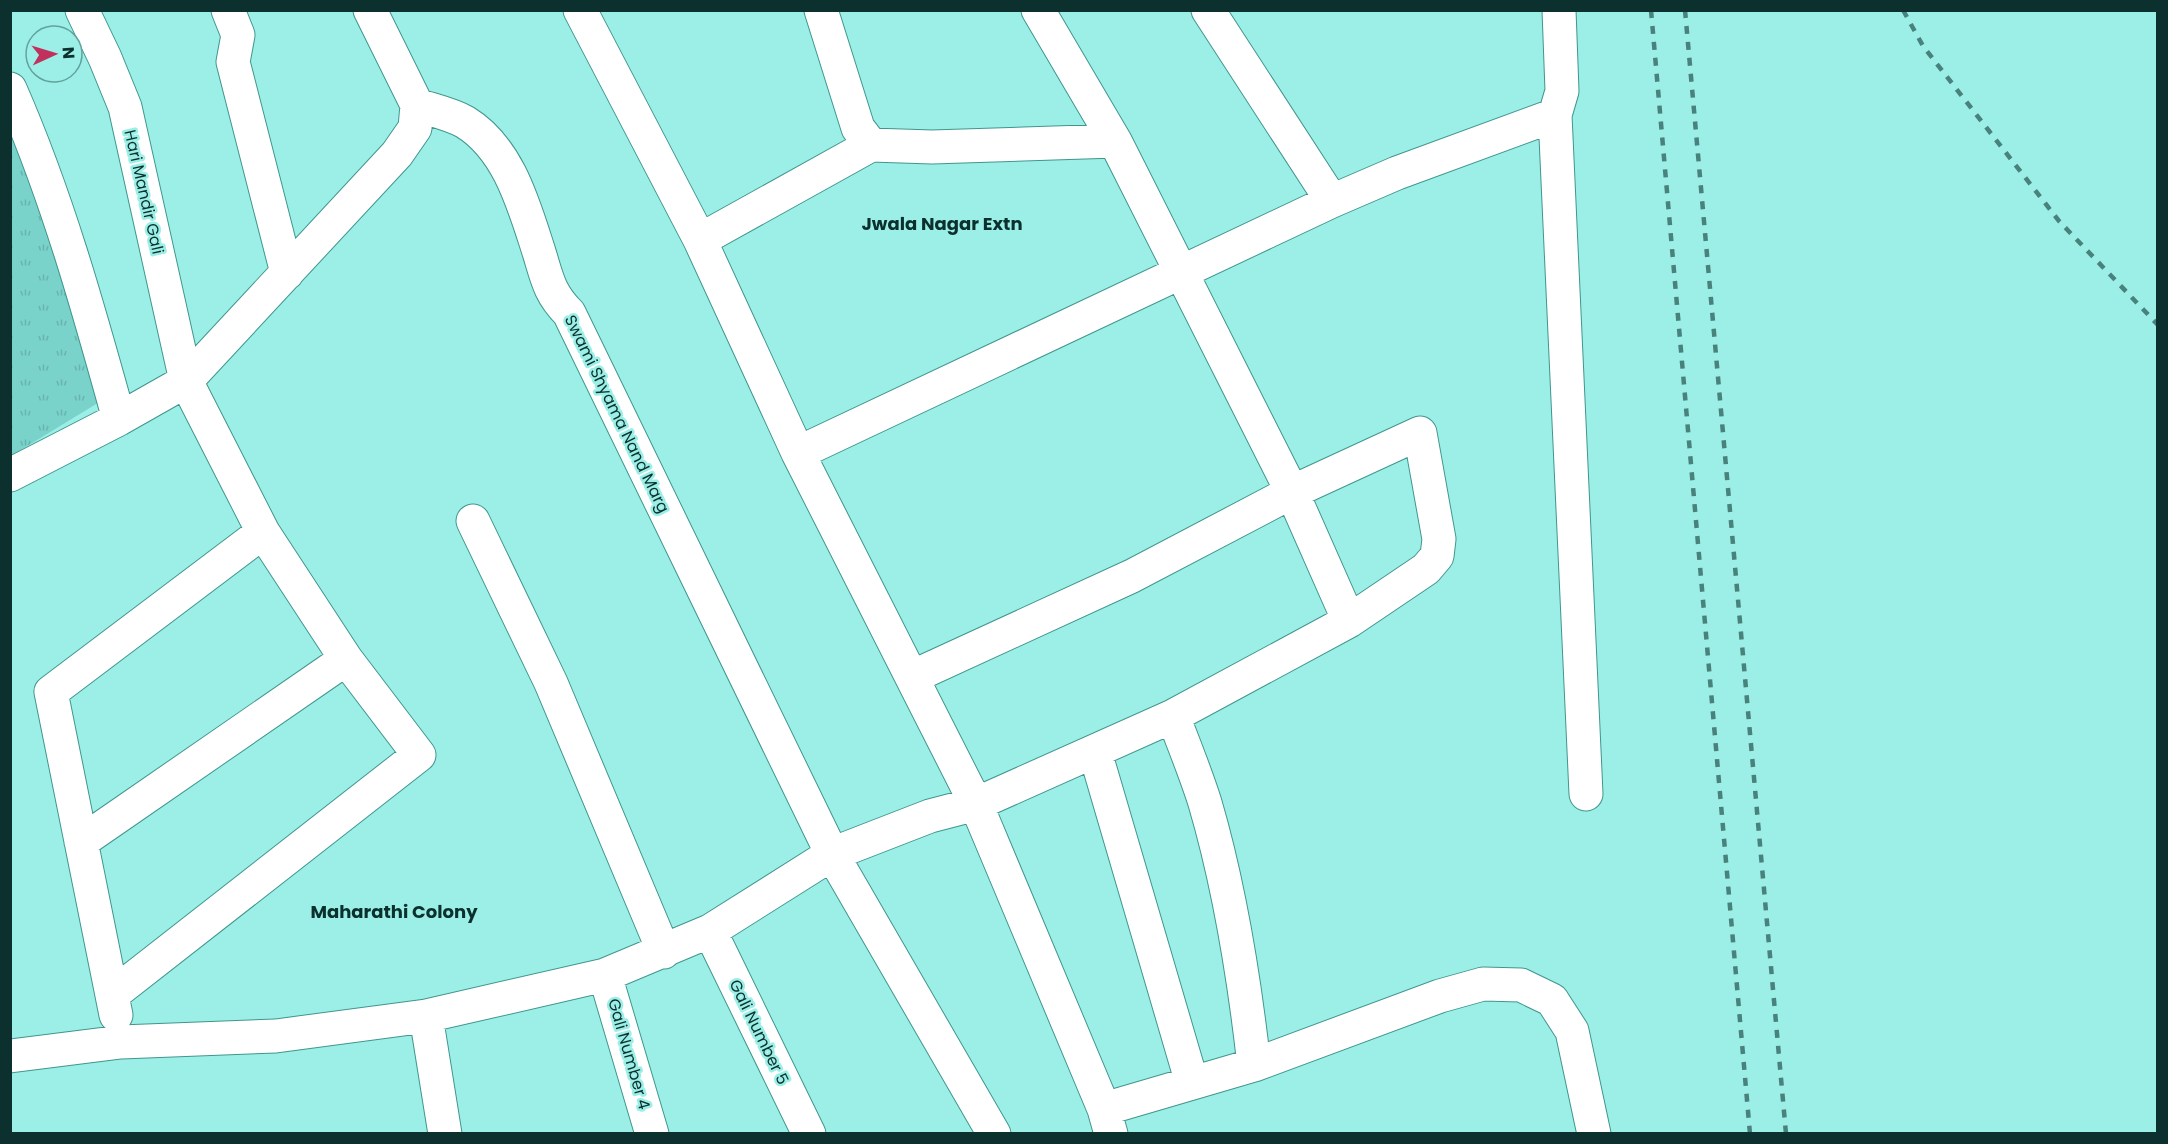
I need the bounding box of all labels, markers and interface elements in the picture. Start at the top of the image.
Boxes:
north arrow [24,24,84,84]
text: N [57,46,80,60]
street label: Hari Mandir Gali [119,128,169,256]
district label: Jwala Nagar Extn [861,211,1023,236]
street label: Swami Shyama Nand Marg [559,311,675,517]
district label: Maharathi Colony [310,899,478,924]
street label: Gali Number 5 [724,976,794,1088]
street label: Gali Number 4 [602,996,656,1112]

